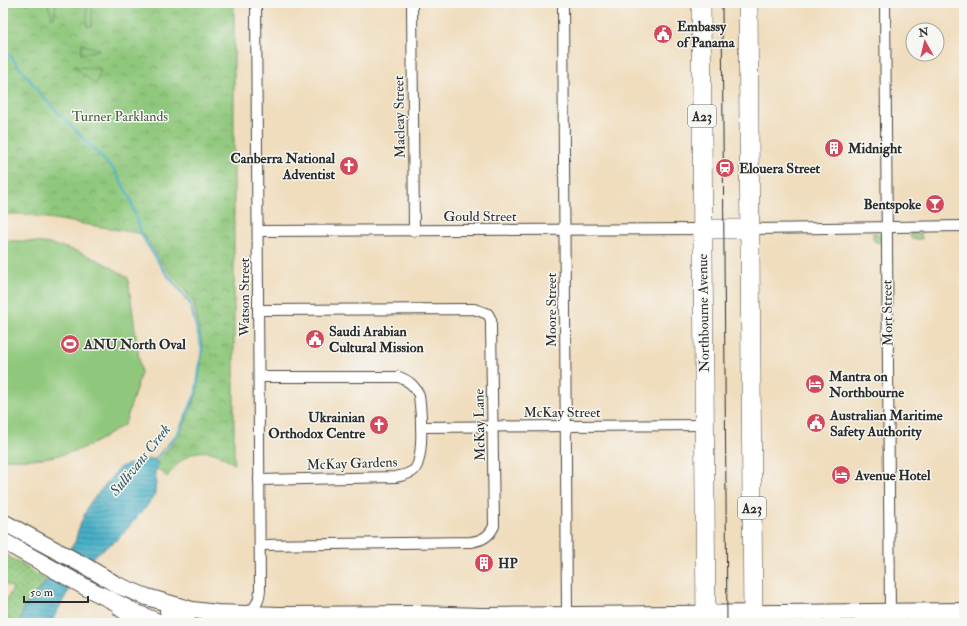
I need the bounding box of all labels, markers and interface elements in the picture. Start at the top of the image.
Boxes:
place label: Embassy of Panama [677,18,736,51]
north arrow [905,22,945,62]
public building icon: Embassy of Panama [652,23,674,45]
text: N [917,25,931,40]
street label: Macleay Street [390,75,410,158]
road number: A23 [688,105,716,127]
park label: Turner Parklands [72,108,168,125]
building icon: Midnight [823,137,845,159]
place label: Midnight [847,140,902,158]
place label: Canberra National Adventist [231,150,335,183]
church icon: Canberra National Adventist [338,155,360,177]
station icon: Elouera Street [714,157,736,179]
place label: Elouera Street [739,160,821,177]
bar icon: Bentspoke [924,193,946,215]
place label: Bentspoke [863,196,921,214]
street label: Gould Street [444,208,517,225]
street label: Northbourne Avenue [694,253,713,372]
street label: Watson Street [236,257,253,337]
street label: Moore Street [543,272,560,347]
street label: Mort Street [878,279,897,346]
place label: Saudi Arabian Cultural Mission [329,323,424,356]
public building icon: Saudi Arabian Cultural Mission [304,328,326,350]
sports icon: ANU North Oval [59,333,81,355]
place label: ANU North Oval [83,336,186,353]
place label: Mantra on Northbourne [828,368,904,401]
hotel icon: Mantra on Northbourne [804,373,826,395]
street label: McKay Lane [470,389,490,461]
street label: McKay Street [523,404,601,422]
place label: Australian Maritime Safety Authority [829,407,943,441]
place label: Ukrainian Orthodox Centre [268,409,366,442]
public building icon: Australian Maritime Safety Authority [805,412,827,434]
church icon: Ukrainian Orthodox Centre [368,414,390,436]
water label: Sullivans Creek [105,421,175,501]
street label: McKay Gardens [306,453,398,475]
hotel icon: Avenue Hotel [830,464,852,486]
place label: Avenue Hotel [854,467,931,484]
road number: A23 [738,497,766,519]
building icon: HP [473,552,495,574]
place label: HP [498,555,518,572]
scale bar [24,578,88,604]
text: 50 m [30,585,54,600]

